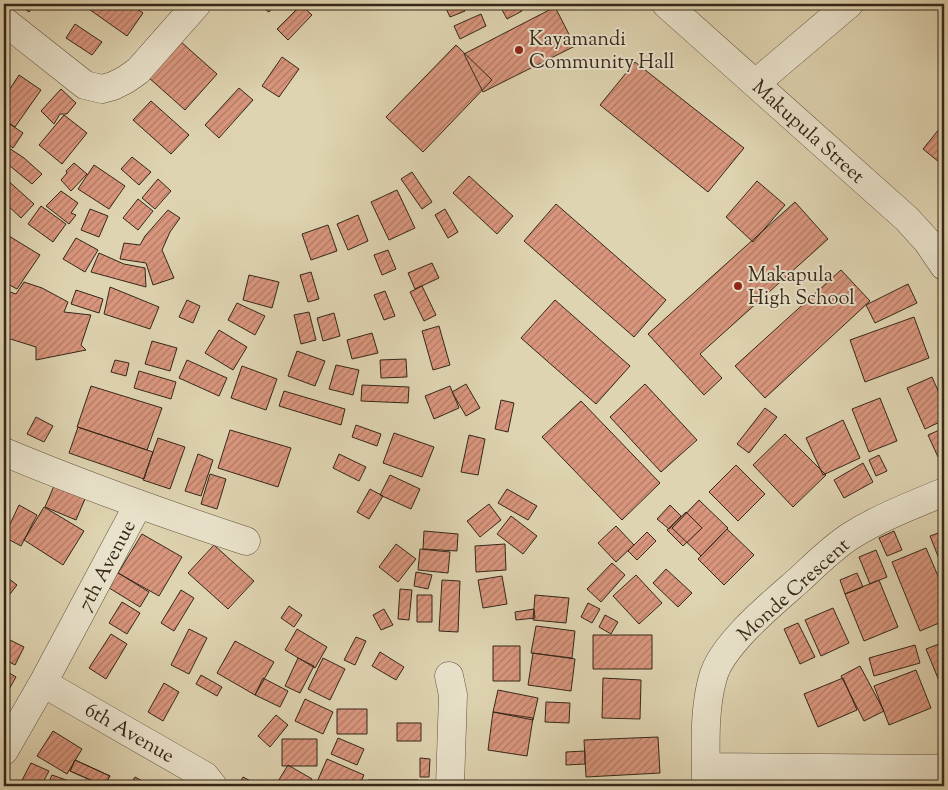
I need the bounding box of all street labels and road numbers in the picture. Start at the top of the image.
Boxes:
street label: Makupula Street [745,74,870,192]
street label: 7th Avenue [72,515,144,617]
street label: Monde Crescent [732,532,857,649]
street label: 6th Avenue [78,697,179,772]

